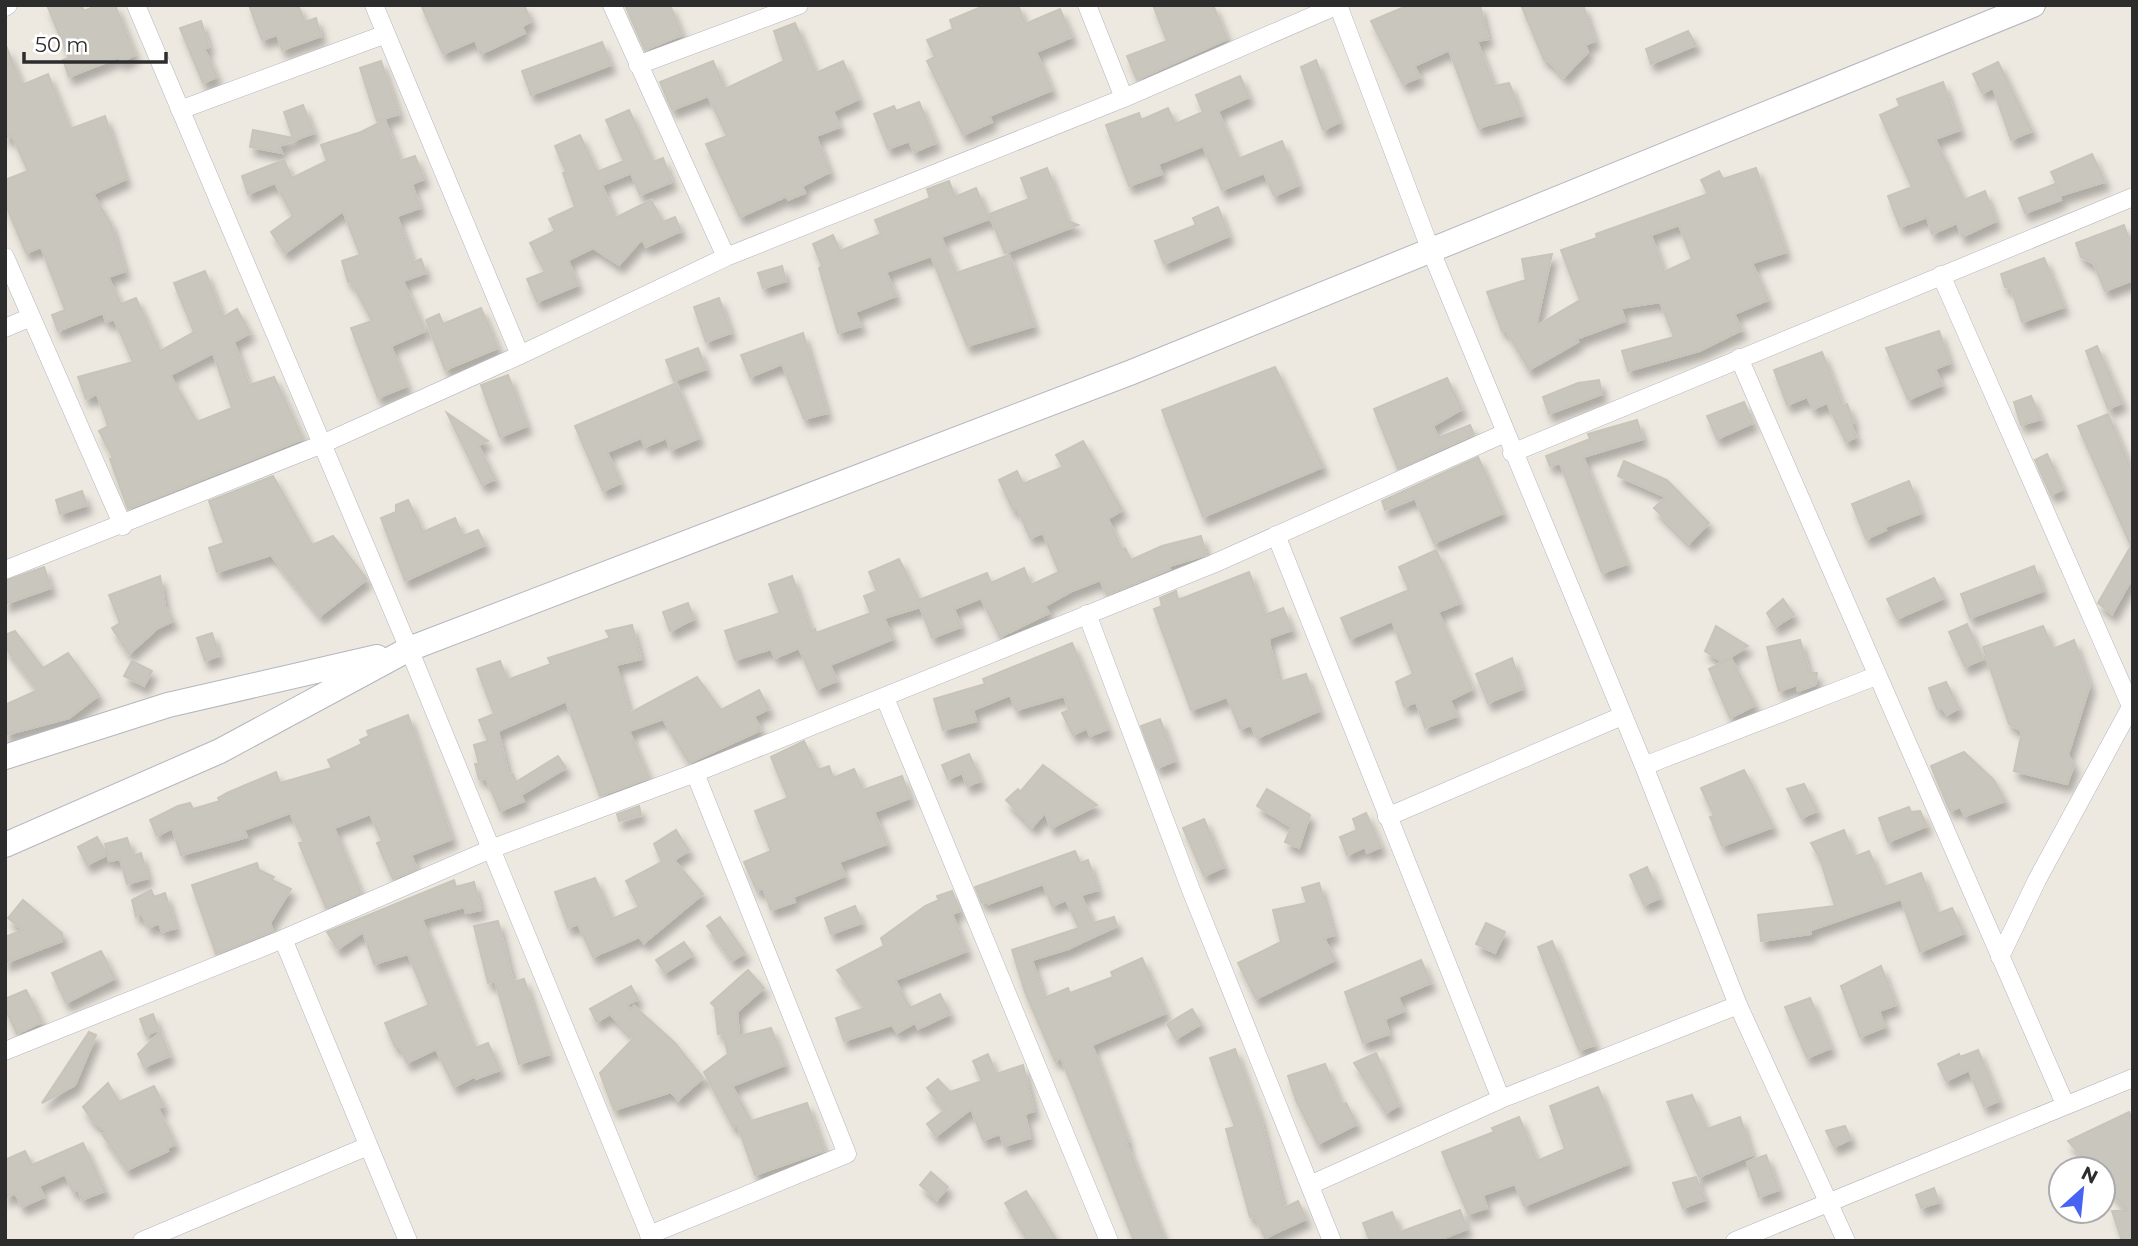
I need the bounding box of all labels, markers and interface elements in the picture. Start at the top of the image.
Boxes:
scale bar [24,21,166,65]
text: 50 m [35,32,89,57]
north arrow [2047,1155,2117,1225]
text: N [2077,1162,2102,1189]

